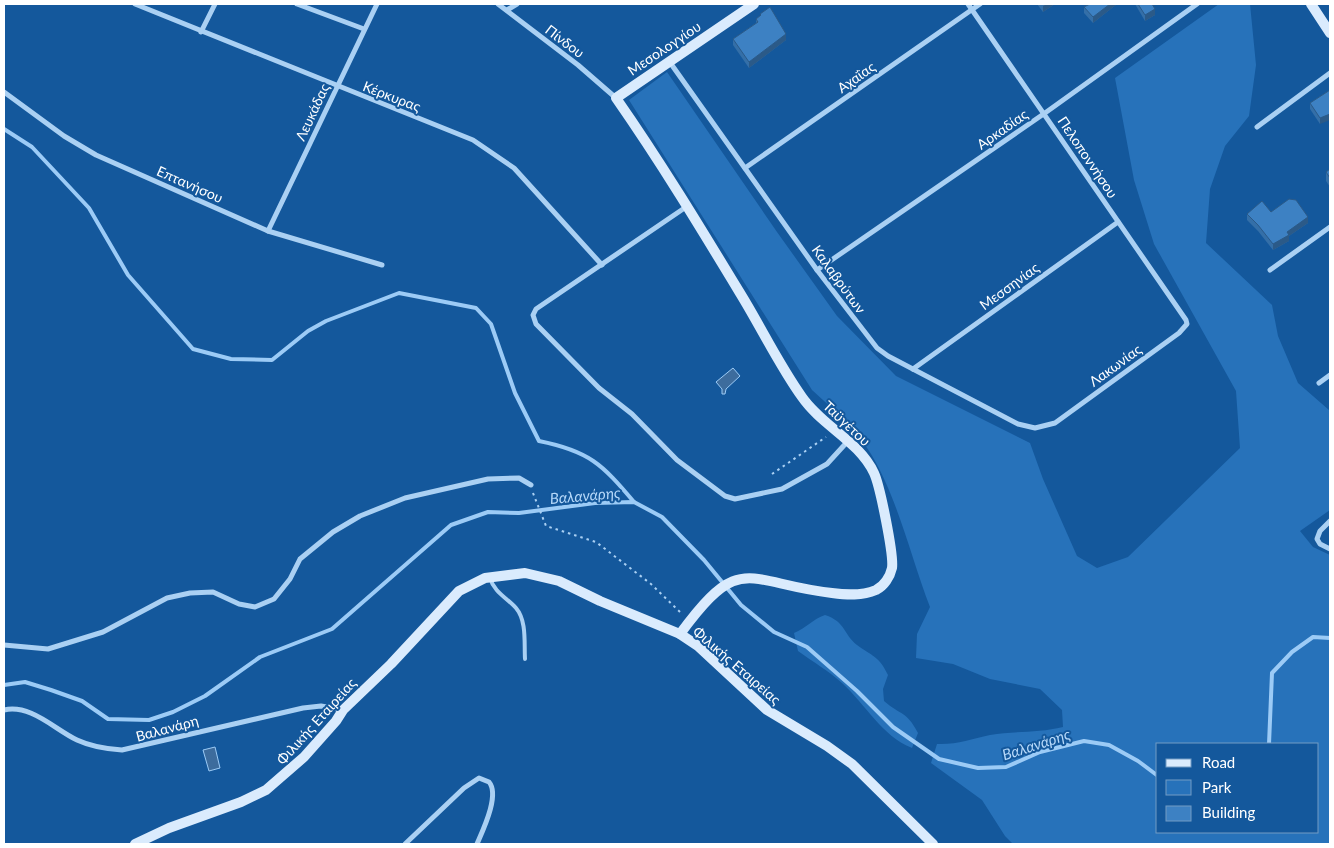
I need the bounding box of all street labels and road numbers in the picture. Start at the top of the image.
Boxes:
street label: Μεσολογγίου [624,17,704,79]
street label: Πίνδου [542,21,588,61]
street label: Αχαΐας [834,58,879,96]
street label: Κέρκυρας [361,77,424,115]
street label: Λευκάδας [291,80,333,143]
street label: Αρκαδίας [973,105,1031,153]
street label: Πελοποννήσου [1054,113,1122,201]
street label: Επτανήσου [154,162,226,206]
street label: Καλαβρύτων [809,241,869,317]
street label: Μεσσηνίας [976,258,1042,313]
street label: Λακωνίας [1085,340,1145,390]
street label: Ταϋγέτου [820,397,874,449]
street label: Φιλικής Εταιρείας [690,622,785,708]
street label: Φιλικής Εταιρείας [273,674,360,768]
street label: Βαλανάρη [134,711,200,745]

